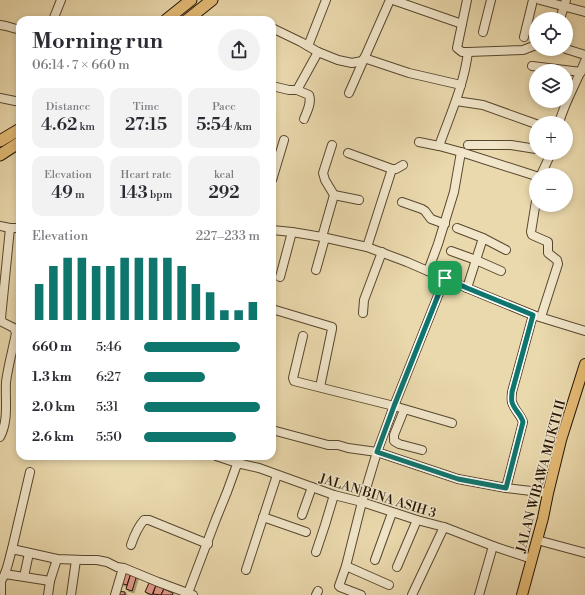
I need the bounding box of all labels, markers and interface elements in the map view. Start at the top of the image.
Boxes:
map controls [529,12,573,212]
button: locate [529,12,573,56]
text: Morning run [32,28,163,55]
button: share [218,29,260,71]
text: 06:14 · 7 × 660 m [32,57,130,73]
button: layers [529,64,573,108]
text: Distance [46,100,90,114]
text: Time [133,100,159,114]
text: Pace [212,100,236,114]
text: 4.62 [41,114,77,136]
text: 27:15 [125,114,167,136]
text: 5:54 [196,114,232,136]
button: + [529,116,573,160]
text: km [77,120,95,134]
text: /km [232,120,252,134]
text: Elevation [44,168,92,182]
text: Heart rate [121,168,171,182]
text: kcal [214,168,234,182]
button: − [529,168,573,212]
text: 49 [51,182,73,204]
text: 143 [120,182,148,204]
text: 292 [208,182,240,204]
text: m [73,188,85,202]
text: bpm [148,188,172,202]
text: Elevation [32,228,88,244]
text: 227–233 m [196,228,260,244]
pin [428,261,462,295]
icon: arrive [434,267,456,289]
text: 660 m [32,339,72,355]
text: 5:46 [96,339,122,355]
text: 1.3 km [32,369,72,385]
text: 6:27 [96,369,121,385]
street label: JALAN WIBAWA MUKTI II [513,398,569,555]
text: 2.0 km [32,399,75,415]
text: 5:31 [96,399,119,415]
text: 2.6 km [32,429,74,445]
text: 5:50 [96,429,122,445]
street label: JALAN BINA ASIH 3 [316,470,438,521]

